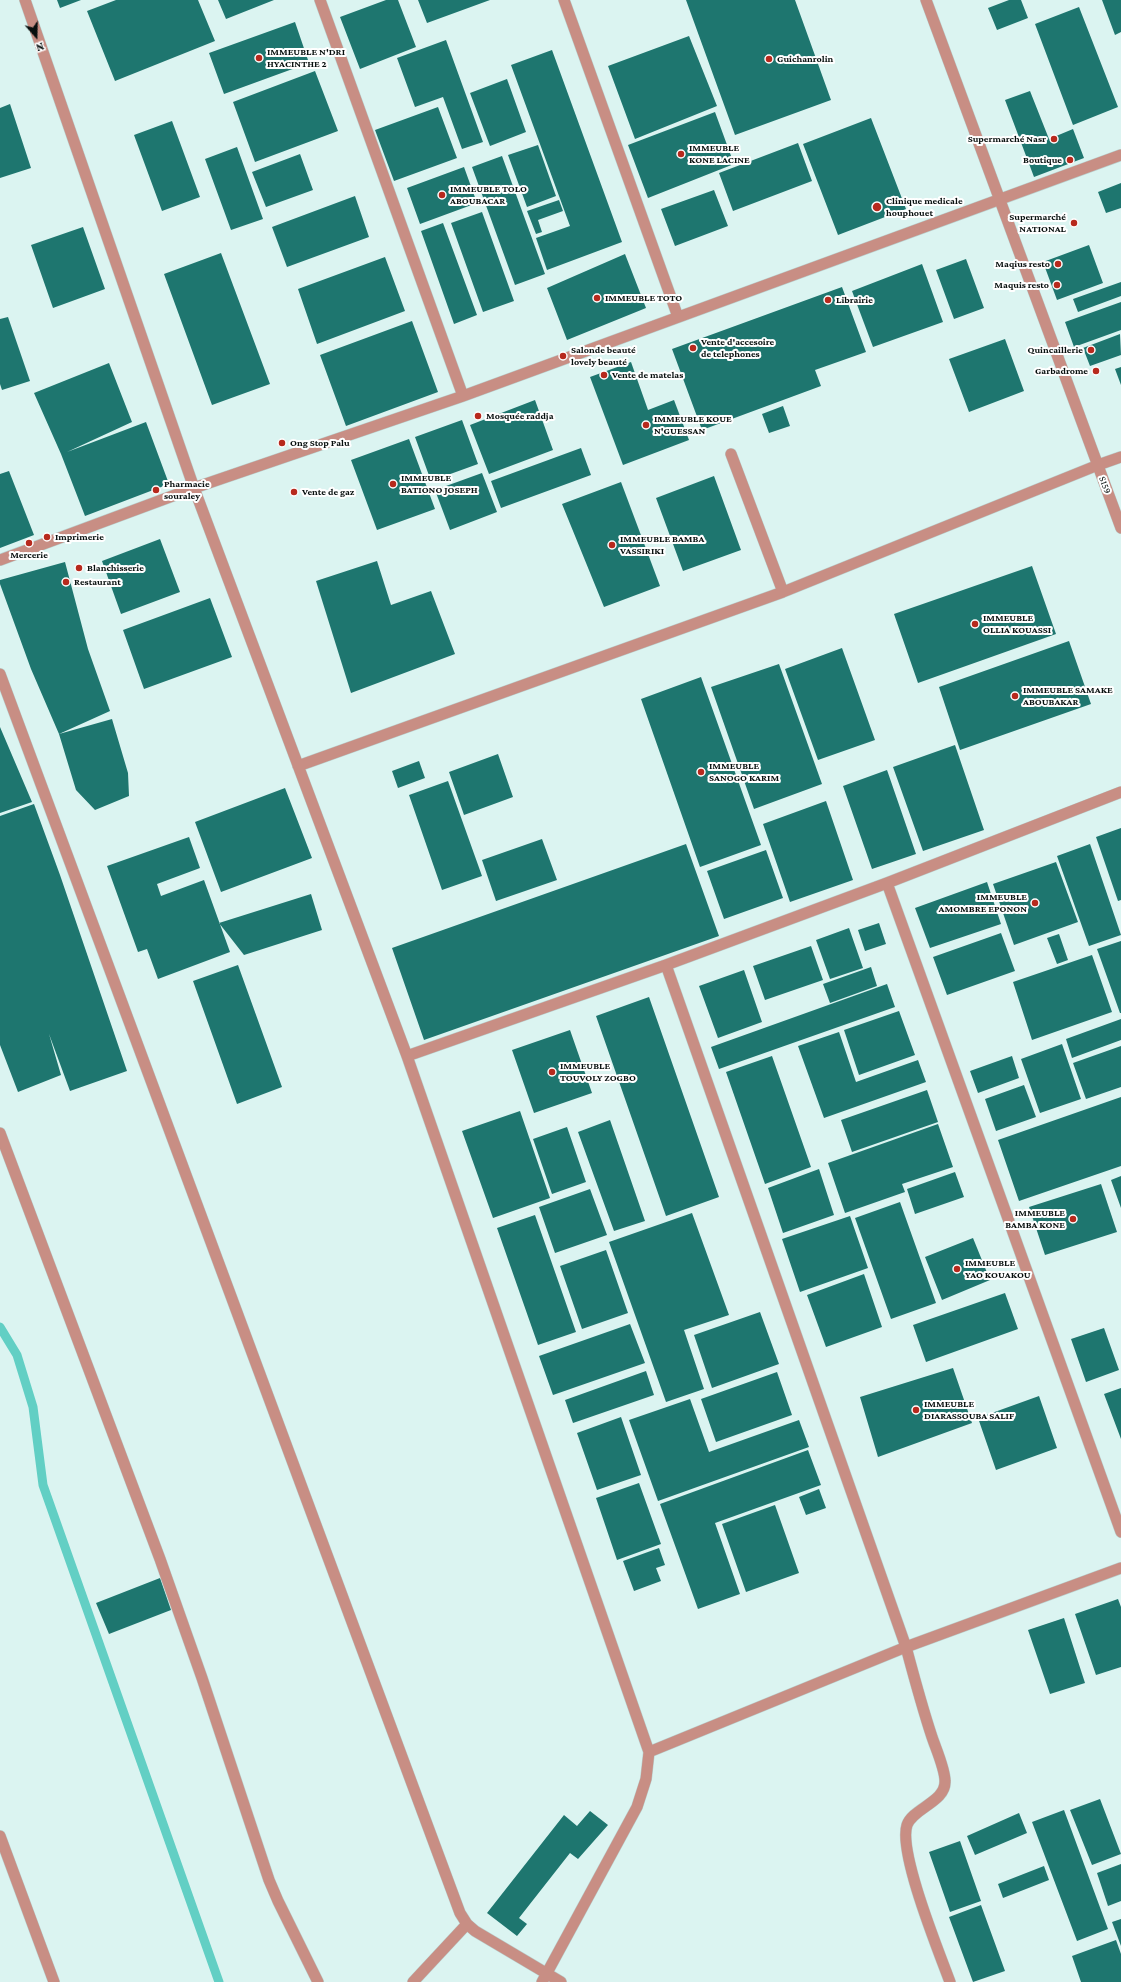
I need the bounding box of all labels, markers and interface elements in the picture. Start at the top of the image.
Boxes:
north arrow [16,16,56,56]
text: N [35,40,46,54]
place label: IMMEUBLE N'DRI HYACINTHE 2 [267,46,345,70]
marker: IMMEUBLE N'DRI HYACINTHE 2 [254,53,264,63]
place label: Guichanrolin [777,53,833,65]
marker: Guichanrolin [764,54,774,64]
place label: Supermarché Nasr [968,133,1046,145]
marker: Supermarché Nasr [1049,134,1059,144]
place label: IMMEUBLE KONE LACINE [689,142,750,166]
marker: IMMEUBLE KONE LACINE [676,149,686,159]
place label: Boutique [1023,154,1062,166]
marker: Boutique [1065,155,1075,165]
place label: IMMEUBLE TOLO ABOUBACAR [450,183,527,206]
marker: IMMEUBLE TOLO ABOUBACAR [437,190,447,200]
place label: Clinique medicale houphouet [886,195,963,218]
marker: Clinique medicale houphouet [871,201,883,213]
place label: Supermarché NATIONAL [1009,211,1066,234]
marker: Supermarché NATIONAL [1069,218,1079,228]
place label: Maqius resto [995,258,1050,270]
marker: Maqius resto [1053,259,1063,269]
place label: Maquis resto [994,279,1049,291]
marker: Maquis resto [1052,280,1062,290]
place label: IMMEUBLE TOTO [605,292,682,304]
marker: IMMEUBLE TOTO [592,293,602,303]
place label: Librairie [836,294,873,306]
marker: Librairie [823,295,833,305]
place label: Vente d'accesoire de telephones [701,336,774,360]
marker: Vente d'accesoire de telephones [688,343,698,353]
place label: Salonde beauté lovely beauté [571,344,636,368]
place label: Quincaillerie [1028,344,1083,356]
marker: Quincaillerie [1086,345,1096,355]
marker: Salonde beauté lovely beauté [558,351,568,361]
place label: Garbadrome [1035,365,1088,377]
marker: Garbadrome [1091,366,1101,376]
place label: Vente de matelas [612,369,683,381]
marker: Vente de matelas [599,370,609,380]
place label: Mosquée raddja [486,410,554,422]
marker: Mosquée raddja [473,411,483,421]
place label: IMMEUBLE KOUE N'GUESSAN [654,413,732,436]
marker: IMMEUBLE KOUE N'GUESSAN [641,420,651,430]
place label: Ong Stop Palu [290,437,350,449]
marker: Ong Stop Palu [277,438,287,448]
place label: IMMEUBLE BATIONO JOSEPH [401,472,478,496]
street label: S159 [1096,475,1114,495]
place label: Pharmacie souraley [164,478,210,502]
marker: IMMEUBLE BATIONO JOSEPH [388,479,398,489]
marker: Pharmacie souraley [151,485,161,495]
place label: Vente de gaz [302,486,354,498]
marker: Vente de gaz [289,487,299,497]
place label: Imprimerie [55,531,104,543]
marker: Imprimerie [42,532,52,542]
place label: IMMEUBLE BAMBA VASSIRIKI [620,533,704,556]
marker: Mercerie [24,538,34,548]
marker: IMMEUBLE BAMBA VASSIRIKI [607,540,617,550]
place label: Mercerie [10,549,48,561]
place label: Blanchisserie [87,562,144,574]
marker: Blanchisserie [74,563,84,573]
place label: Restaurant [74,576,121,588]
marker: Restaurant [61,577,71,587]
place label: IMMEUBLE OLLIA KOUASSI [983,612,1051,636]
marker: IMMEUBLE OLLIA KOUASSI [970,619,980,629]
place label: IMMEUBLE SAMAKE ABOUBAKAR [1023,684,1113,708]
marker: IMMEUBLE SAMAKE ABOUBAKAR [1010,691,1020,701]
place label: IMMEUBLE SANOGO KARIM [709,760,779,784]
marker: IMMEUBLE SANOGO KARIM [696,767,706,777]
place label: IMMEUBLE AMOMBRE EPONON [938,891,1027,914]
marker: IMMEUBLE AMOMBRE EPONON [1030,898,1040,908]
place label: IMMEUBLE TOUVOLY ZOGBO [560,1060,636,1084]
marker: IMMEUBLE TOUVOLY ZOGBO [547,1067,557,1077]
place label: IMMEUBLE BAMBA KONE [1005,1207,1065,1230]
marker: IMMEUBLE BAMBA KONE [1068,1214,1078,1224]
place label: IMMEUBLE YAO KOUAKOU [965,1257,1031,1280]
marker: IMMEUBLE YAO KOUAKOU [952,1264,962,1274]
place label: IMMEUBLE DIARASSOUBA SALIF [924,1398,1014,1422]
marker: IMMEUBLE DIARASSOUBA SALIF [911,1405,921,1415]

